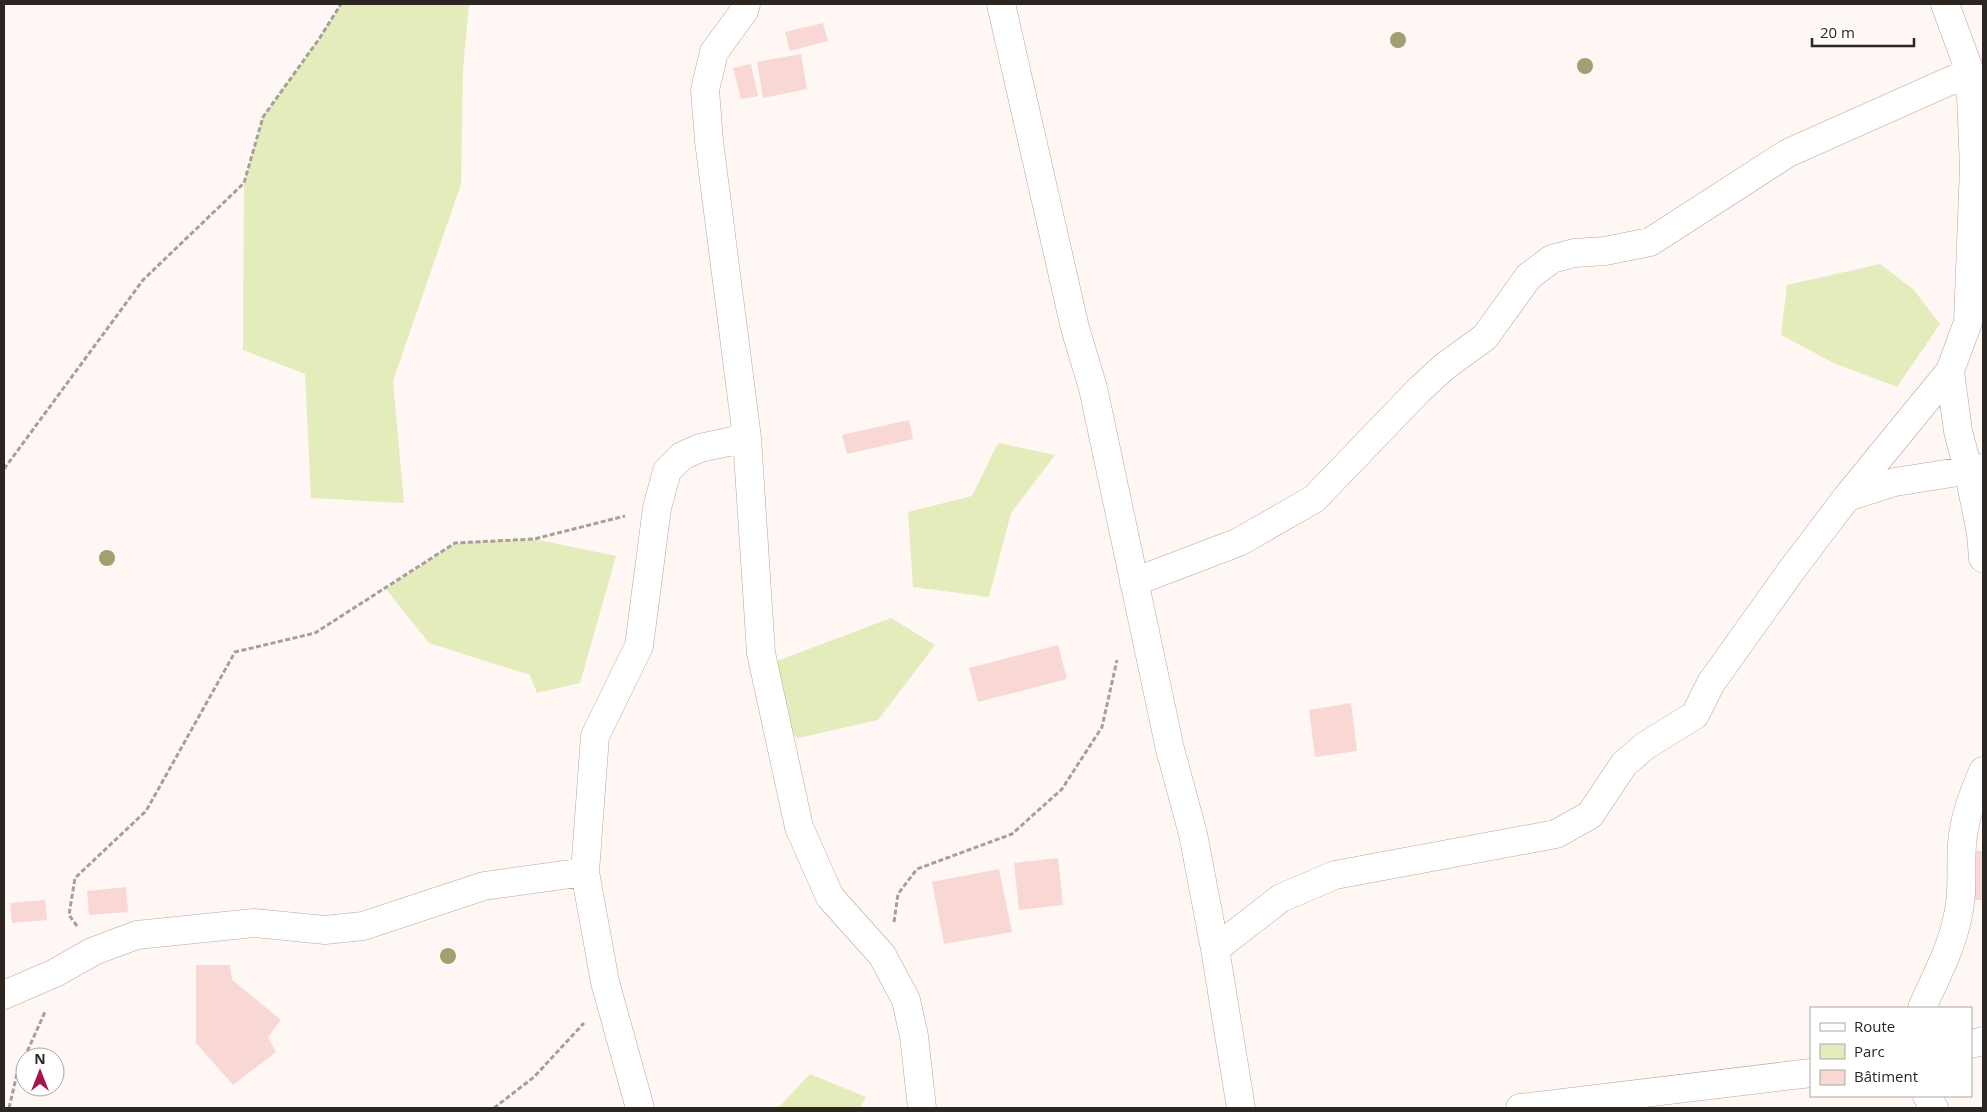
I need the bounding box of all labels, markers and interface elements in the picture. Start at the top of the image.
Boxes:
scale bar [1812,15,1914,47]
text: 20 m [1820,22,1855,42]
legend [1810,1007,1972,1097]
text: Route [1854,1016,1895,1036]
text: Parc [1854,1041,1885,1061]
north arrow [15,1047,65,1097]
text: N [34,1049,46,1068]
text: Bâtiment [1854,1066,1918,1086]

